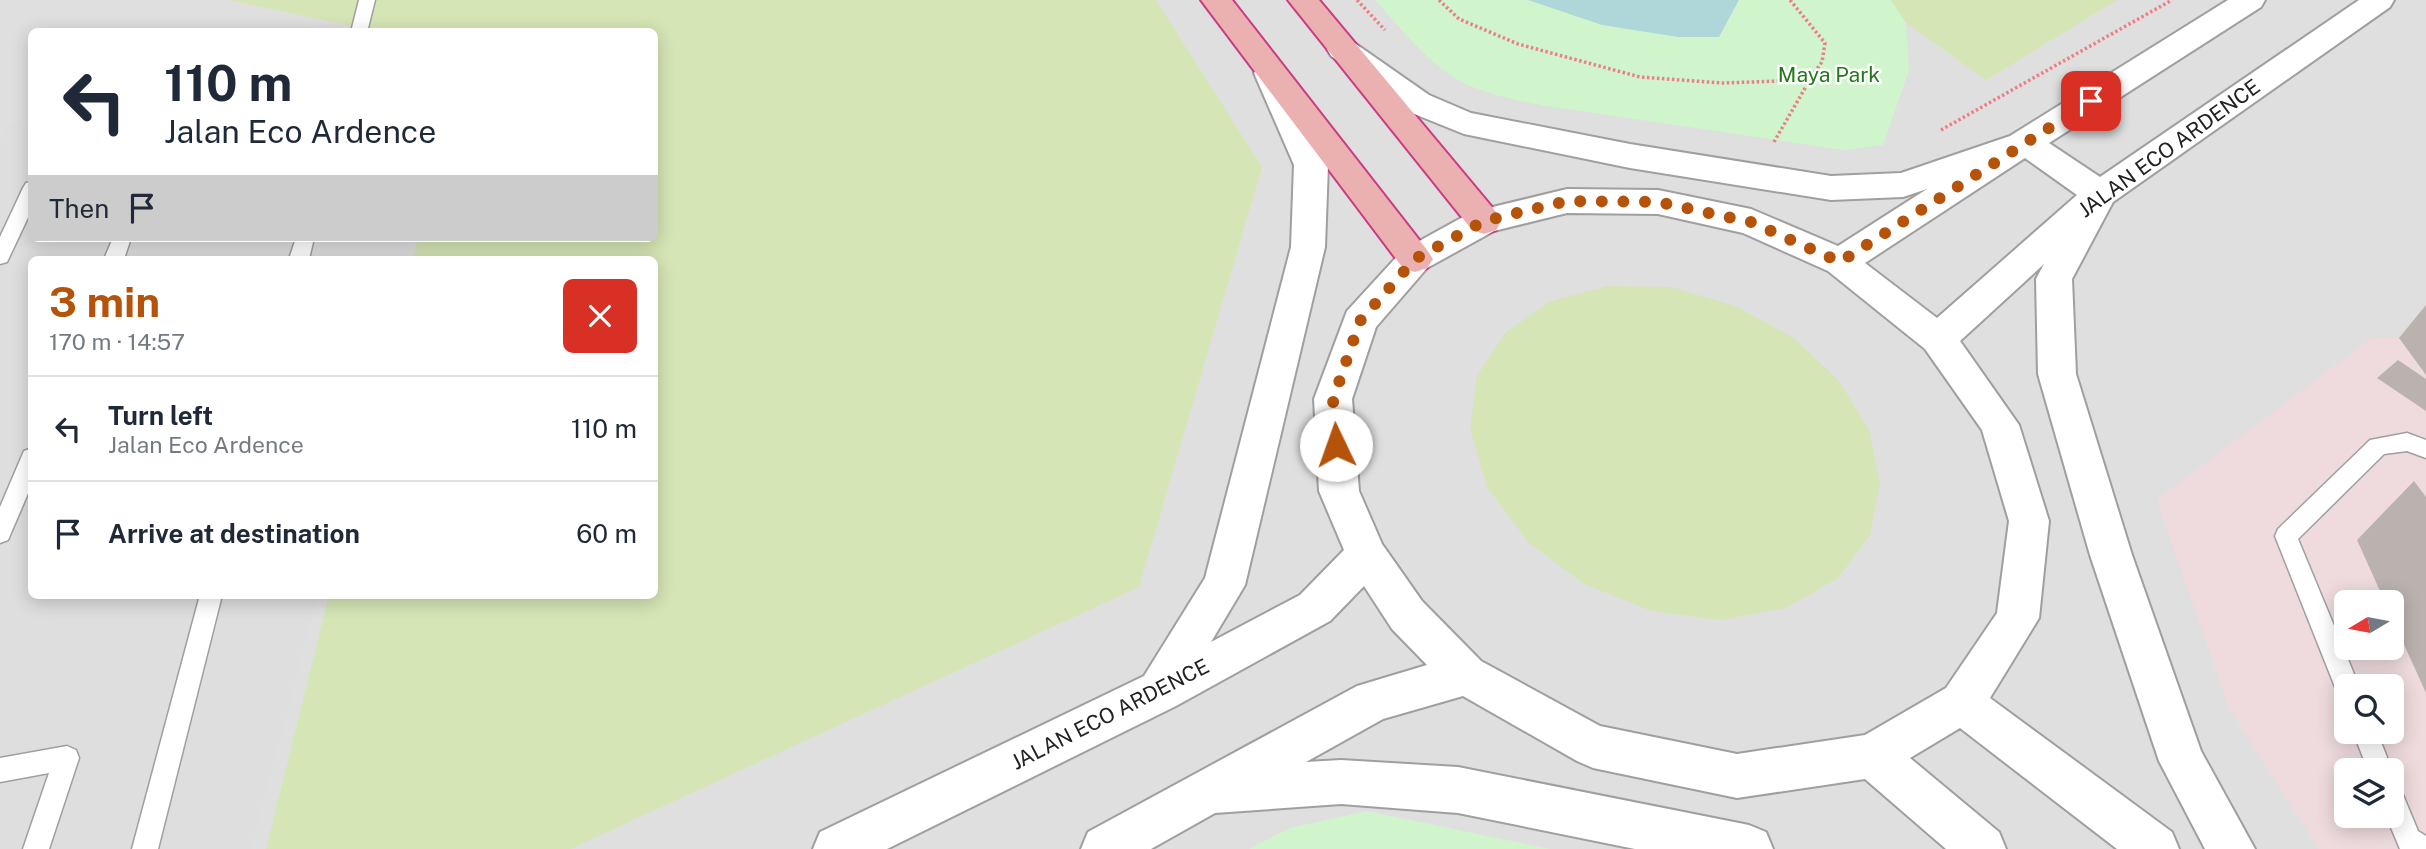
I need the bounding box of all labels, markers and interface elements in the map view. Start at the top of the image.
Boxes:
text: 110 m [164,54,292,112]
icon: left [49,56,140,147]
park label: Maya Park [1778,62,1880,87]
pin [2061,71,2121,131]
street label: JALAN ECO ARDENCE [2073,74,2265,222]
icon: arrive [2072,82,2110,120]
text: Jalan Eco Ardence [164,113,436,150]
icon: arrive [123,189,161,227]
text: Then [49,193,109,224]
text: 3 min [49,277,160,326]
button: close [563,279,637,353]
text: 170 m · 14:57 [49,328,185,355]
text: Turn left [108,400,213,431]
position arrow [1299,408,1373,482]
icon: left [49,410,87,448]
text: 110 m [571,413,637,444]
text: Jalan Eco Ardence [108,431,304,458]
icon: arrive [49,515,87,553]
text: Arrive at destination [108,518,360,549]
text: 60 m [576,518,637,549]
north arrow [2334,590,2404,660]
map controls [2334,590,2404,828]
street label: JALAN ECO ARDENCE [1007,653,1213,775]
button: search [2334,674,2404,744]
button: layers [2334,758,2404,828]

